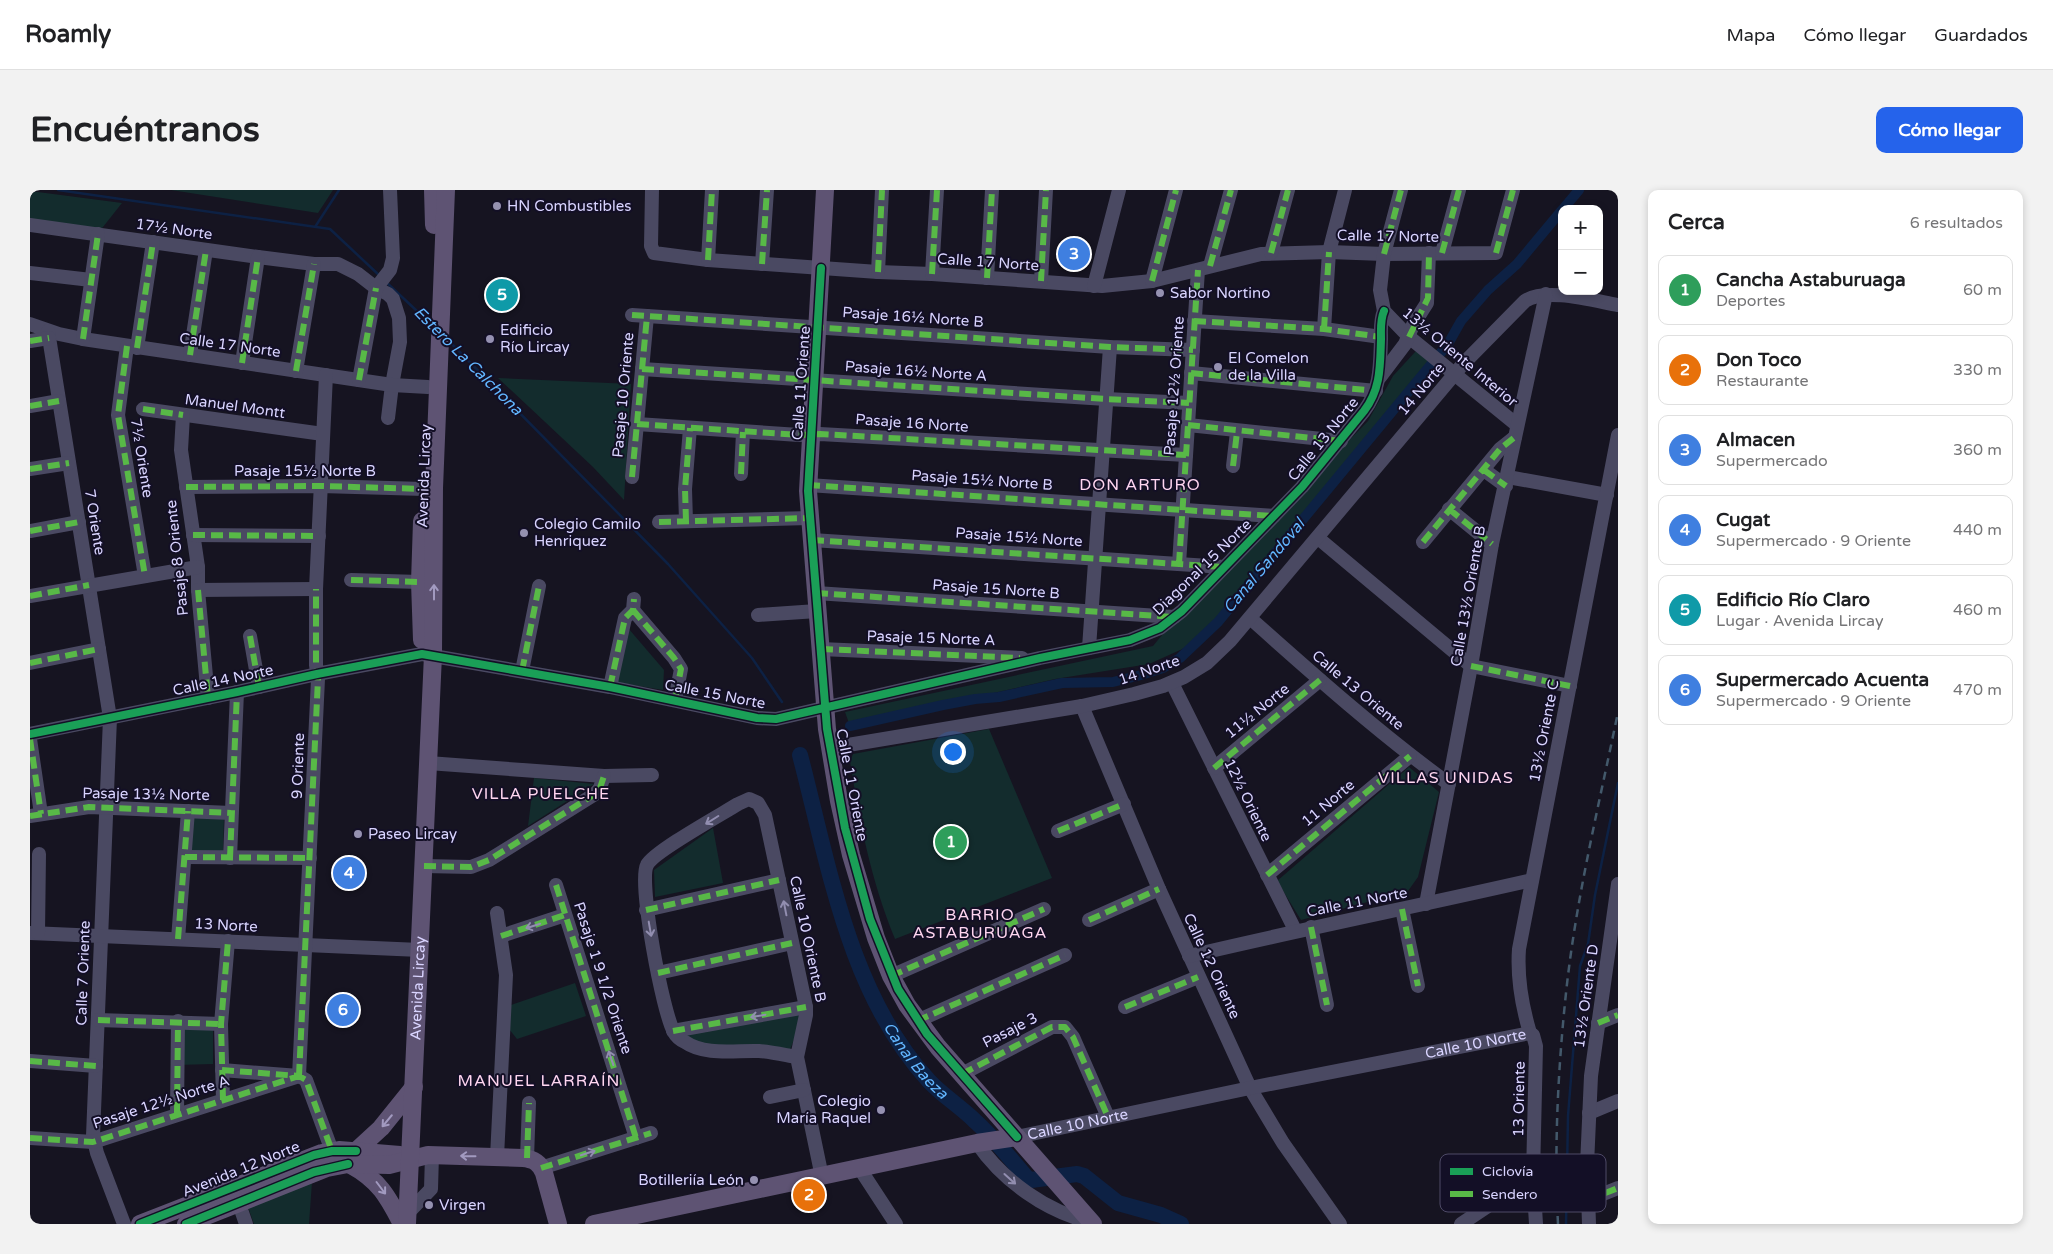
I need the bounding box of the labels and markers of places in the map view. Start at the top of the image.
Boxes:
place label: HN Combustibles [507,197,631,215]
marker: HN Combustibles [491,200,503,212]
pin: 3 [1058,235,1090,273]
pin: 5 [486,276,518,314]
place label: Sabor Nortino [1170,284,1270,302]
marker: Sabor Nortino [1154,287,1166,299]
place label: Edificio Río Lircay [500,321,570,356]
marker: Edificio Río Lircay [484,333,496,345]
place label: El Comelon de la Villa [1228,349,1309,384]
marker: El Comelon de la Villa [1212,361,1224,373]
place label: Colegio Camilo Henriquez [534,515,641,550]
marker: Colegio Camilo Henriquez [518,527,530,539]
pin: 1 [935,823,967,861]
place label: Paseo Lircay [368,825,457,843]
marker: Paseo Lircay [352,828,364,840]
pin: 4 [333,854,365,892]
pin: 6 [327,991,359,1029]
place label: Colegio María Raquel [776,1092,871,1127]
marker: Colegio María Raquel [875,1104,887,1116]
place label: Botilleriía León [638,1171,744,1189]
marker: Botilleriía León [748,1174,760,1186]
pin: 2 [793,1176,825,1214]
place label: Virgen [439,1196,486,1214]
marker: Virgen [423,1199,435,1211]

